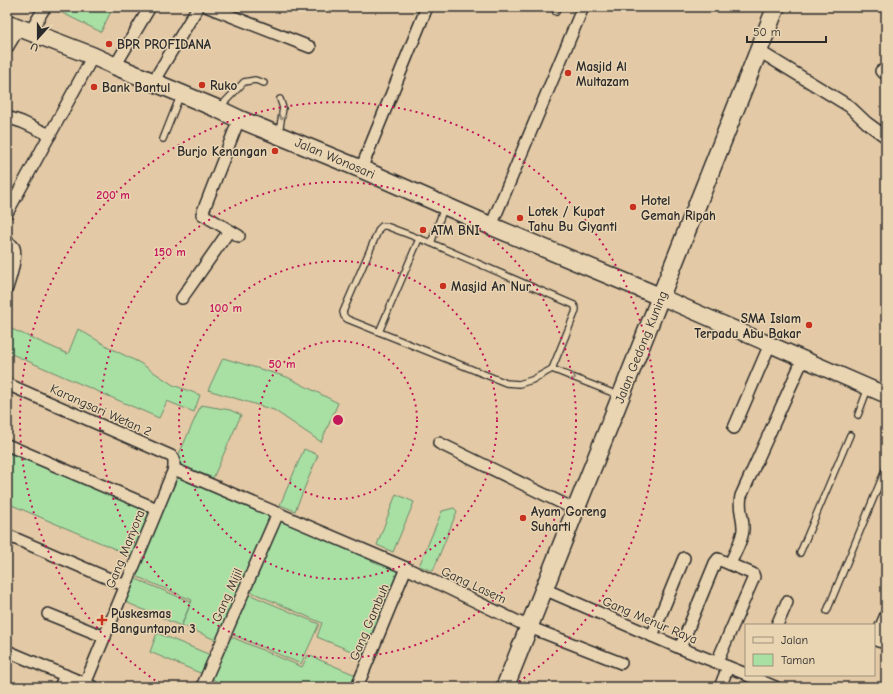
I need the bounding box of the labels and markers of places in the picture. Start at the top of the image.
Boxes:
place label: BPR PROFIDANA [117,37,212,52]
marker: BPR PROFIDANA [104,39,114,49]
place label: Masjid Al Multazam [576,59,629,89]
marker: Masjid Al Multazam [563,68,573,78]
place label: Ruko [210,78,237,93]
place label: Bank Bantul [102,80,170,95]
marker: Ruko [197,80,207,90]
marker: Bank Bantul [89,82,99,92]
place label: Burjo Kenangan [177,144,267,159]
marker: Burjo Kenangan [270,146,280,156]
place label: Hotel Gemah Ripah [641,193,716,223]
marker: Hotel Gemah Ripah [628,202,638,212]
place label: Lotek / Kupat Tahu Bu Giyanti [528,204,617,234]
marker: Lotek / Kupat Tahu Bu Giyanti [515,213,525,223]
place label: ATM BNI [431,223,480,238]
marker: ATM BNI [418,225,428,235]
place label: Masjid An Nur [451,279,532,294]
marker: Masjid An Nur [438,281,448,291]
place label: SMA Islam Terpadu Abu Bakar [694,311,802,341]
marker: SMA Islam Terpadu Abu Bakar [804,320,814,330]
centre of rings [331,413,345,427]
place label: Ayam Goreng Suharti [531,504,607,534]
marker: Ayam Goreng Suharti [518,513,528,523]
place label: Puskesmas Banguntapan 3 [111,606,196,636]
marker: Puskesmas Banguntapan 3 [96,614,108,626]

